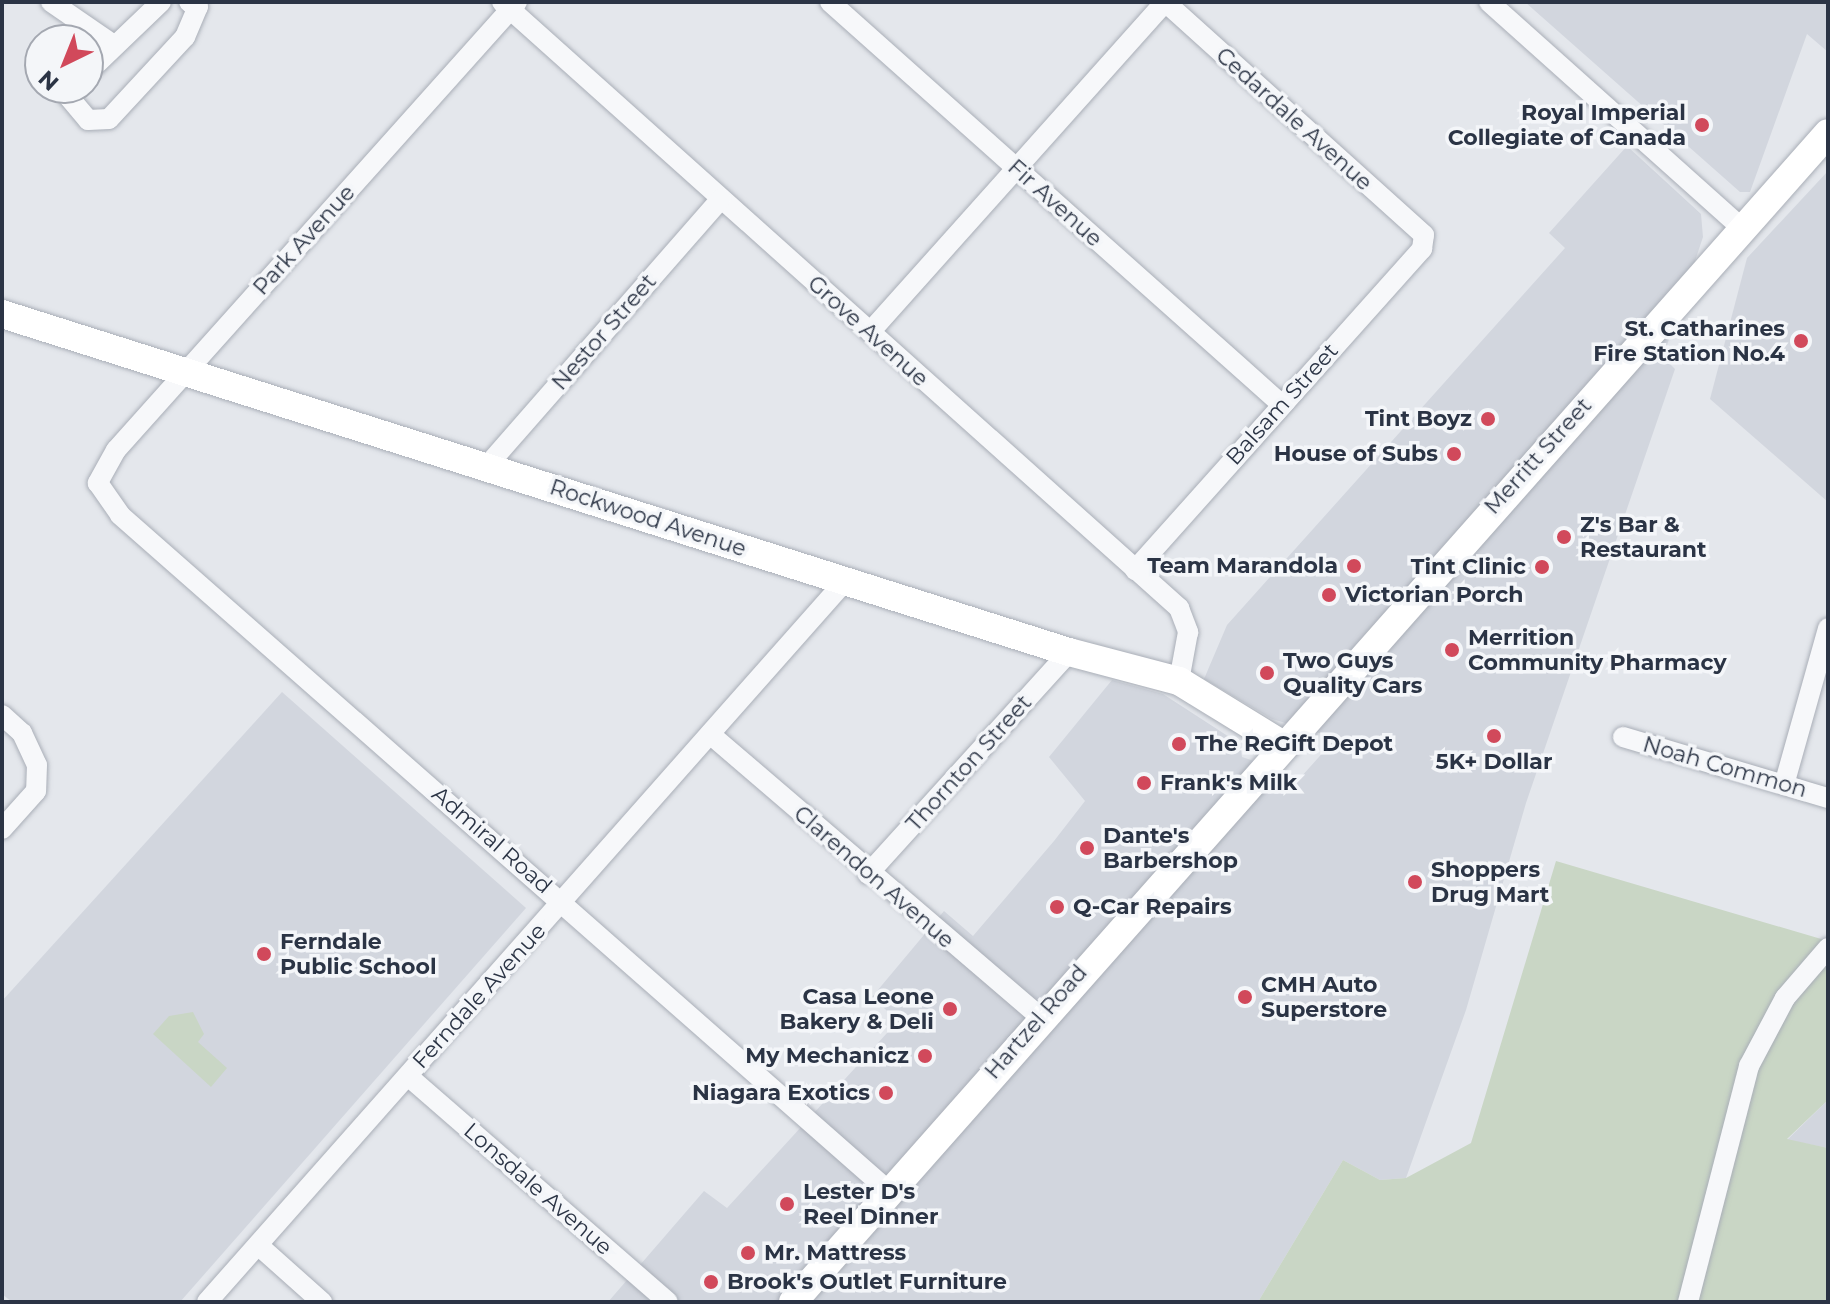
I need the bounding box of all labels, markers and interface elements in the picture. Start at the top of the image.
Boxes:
north arrow [24,24,104,104]
street label: Cedardale Avenue [1211,42,1377,196]
text: N [33,65,64,96]
place label: Royal Imperial Collegiate of Canada [1448,99,1686,150]
marker: Royal Imperial Collegiate of Canada [1693,116,1711,134]
street label: Fir Avenue [1003,154,1107,252]
street label: Park Avenue [248,180,360,300]
street label: Nestor Street [546,269,662,395]
street label: Grove Avenue [802,270,934,392]
place label: St. Catharines Fire Station No.4 [1593,315,1785,366]
marker: St. Catharines Fire Station No.4 [1792,332,1810,350]
street label: Balsam Street [1220,338,1344,470]
street label: Merritt Street [1479,392,1597,520]
place label: Tint Boyz [1365,406,1472,432]
marker: Tint Boyz [1479,410,1497,428]
place label: House of Subs [1274,441,1438,467]
marker: House of Subs [1445,445,1463,463]
street label: Rockwood Avenue [547,474,749,562]
place label: Z's Bar & Restaurant [1580,511,1707,562]
marker: Z's Bar & Restaurant [1555,528,1573,546]
place label: Team Marandola [1147,553,1338,579]
place label: Tint Clinic [1411,554,1526,580]
marker: Team Marandola [1345,557,1363,575]
marker: Tint Clinic [1533,558,1551,576]
place label: Victorian Porch [1345,582,1523,608]
marker: Victorian Porch [1320,586,1338,604]
place label: Merrition Community Pharmacy [1468,624,1727,676]
marker: Merrition Community Pharmacy [1443,641,1461,659]
place label: Two Guys Quality Cars [1283,647,1423,698]
marker: Two Guys Quality Cars [1258,664,1276,682]
street label: Thornton Street [901,689,1037,837]
marker: 5K+ Dollar [1485,727,1503,745]
place label: The ReGift Depot [1195,731,1393,757]
street label: Noah Common [1640,731,1810,803]
marker: The ReGift Depot [1170,735,1188,753]
place label: 5K+ Dollar [1436,749,1552,775]
place label: Frank's Milk [1160,770,1297,796]
marker: Frank's Milk [1135,774,1153,792]
street label: Admiral Road [427,781,557,899]
street label: Clarendon Avenue [789,800,959,954]
place label: Dante's Barbershop [1103,822,1238,874]
marker: Dante's Barbershop [1078,839,1096,857]
place label: Shoppers Drug Mart [1431,856,1549,908]
marker: Shoppers Drug Mart [1406,873,1424,891]
place label: Q-Car Repairs [1073,894,1232,920]
marker: Q-Car Repairs [1048,898,1066,916]
street label: Ferndale Avenue [407,918,551,1074]
place label: Ferndale Public School [280,928,437,980]
marker: Ferndale Public School [255,945,273,963]
street label: Hartzel Road [979,960,1093,1084]
place label: CMH Auto Superstore [1261,971,1387,1022]
place label: Casa Leone Bakery & Deli [779,983,934,1034]
marker: CMH Auto Superstore [1236,988,1254,1006]
marker: Casa Leone Bakery & Deli [941,1000,959,1018]
place label: My Mechanicz [745,1043,909,1069]
marker: My Mechanicz [916,1047,934,1065]
place label: Niagara Exotics [692,1080,870,1106]
marker: Niagara Exotics [877,1084,895,1102]
street label: Lonsdale Avenue [458,1117,618,1261]
place label: Lester D's Reel Dinner [803,1178,938,1230]
marker: Lester D's Reel Dinner [778,1195,796,1213]
place label: Mr. Mattress [764,1240,906,1266]
marker: Mr. Mattress [739,1244,757,1262]
place label: Brook's Outlet Furniture [727,1269,1007,1295]
marker: Brook's Outlet Furniture [702,1273,720,1291]

